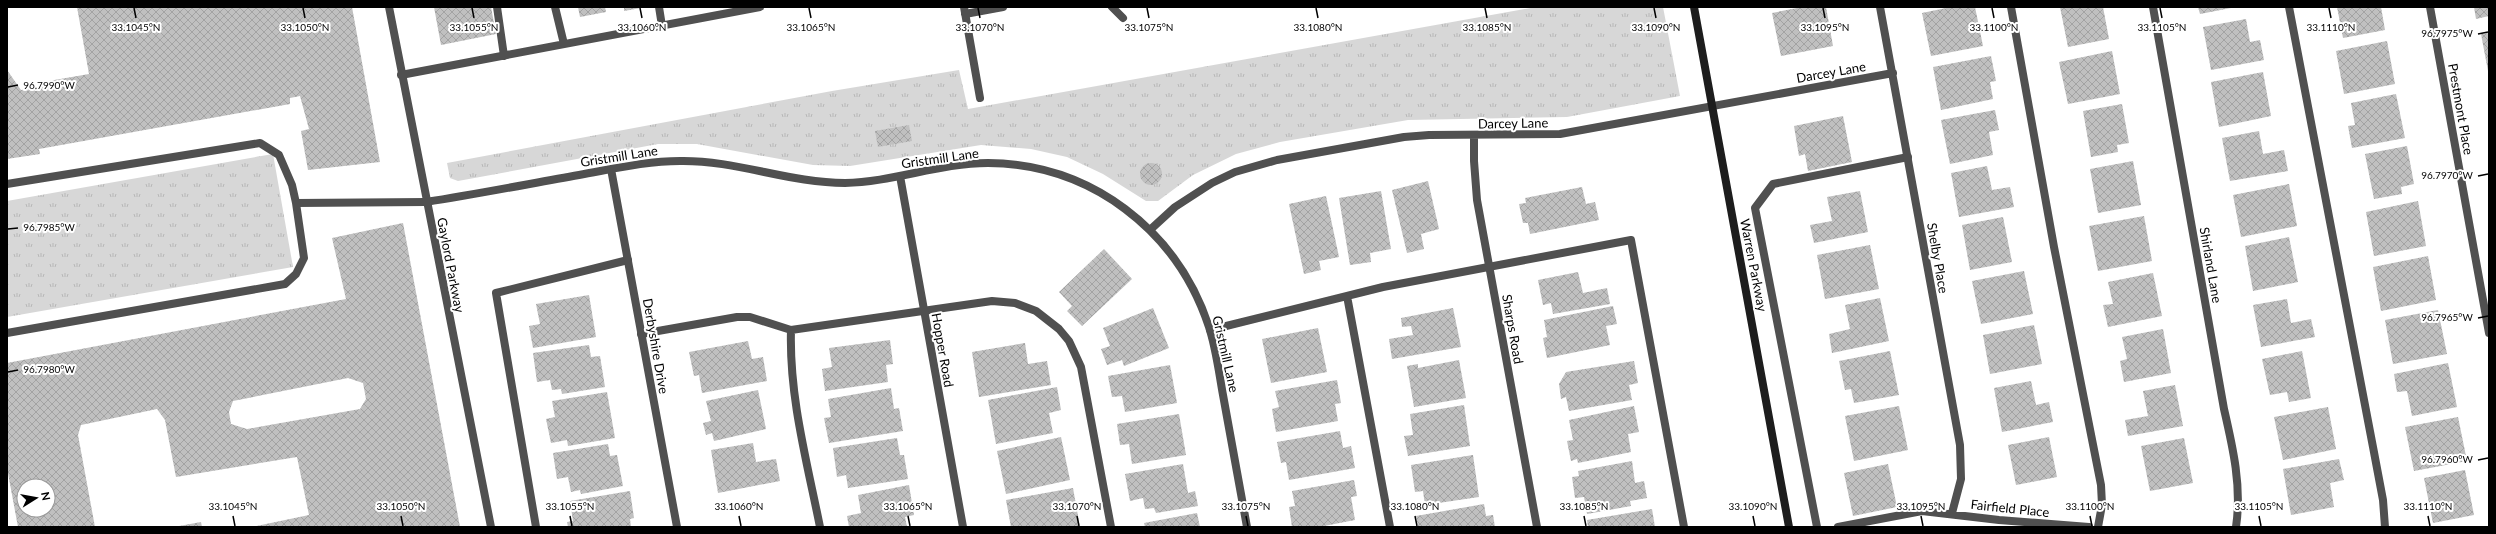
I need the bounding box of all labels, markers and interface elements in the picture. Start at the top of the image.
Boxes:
text: 33.1045°N [112,21,160,33]
text: 33.1050°N [281,21,329,33]
text: 33.1055°N [450,21,498,33]
text: 33.1060°N [618,21,666,33]
text: 33.1065°N [787,21,835,33]
text: 33.1070°N [956,21,1004,33]
text: 33.1075°N [1125,21,1173,33]
text: 33.1080°N [1294,21,1342,33]
text: 33.1085°N [1463,21,1511,33]
text: 33.1090°N [1632,21,1680,33]
text: 33.1095°N [1801,21,1849,33]
text: 33.1100°N [1970,21,2018,33]
text: 33.1105°N [2138,21,2186,33]
text: 33.1110°N [2307,21,2355,33]
text: 96.7975°W [2421,27,2473,39]
street label: Darcey Lane [1795,58,1867,86]
street label: Prestmont Place [2445,62,2477,156]
text: 96.7990°W [23,79,75,91]
street label: Darcey Lane [1478,114,1548,132]
street label: Gristmill Lane [579,142,659,170]
street label: Gristmill Lane [900,145,980,171]
text: 96.7970°W [2421,169,2473,181]
street label: Gaylord Parkway [434,216,468,314]
street label: Warren Parkway [1737,217,1771,313]
text: 96.7985°W [23,221,75,233]
street label: Shelby Place [1924,222,1952,295]
street label: Shirland Lane [2196,226,2226,304]
street label: Sharps Road [1499,293,1527,365]
street label: Derbyshire Drive [640,297,672,395]
text: 96.7965°W [2421,311,2473,323]
street label: Hopper Road [929,312,957,388]
street label: Gristmill Lane [1209,314,1243,394]
text: 96.7980°W [23,363,75,375]
text: 96.7960°W [2421,453,2473,465]
north arrow [16,478,56,518]
text: N [39,491,53,501]
street label: Fairfield Place [1970,496,2050,520]
text: 33.1045°N [209,500,257,512]
text: 33.1050°N [377,500,425,512]
text: 33.1055°N [546,500,594,512]
text: 33.1060°N [715,500,763,512]
text: 33.1065°N [884,500,932,512]
text: 33.1070°N [1053,500,1101,512]
text: 33.1075°N [1222,500,1270,512]
text: 33.1080°N [1391,500,1439,512]
text: 33.1085°N [1560,500,1608,512]
text: 33.1090°N [1729,500,1777,512]
text: 33.1095°N [1897,500,1945,512]
text: 33.1100°N [2066,500,2114,512]
text: 33.1105°N [2235,500,2283,512]
text: 33.1110°N [2404,500,2452,512]

